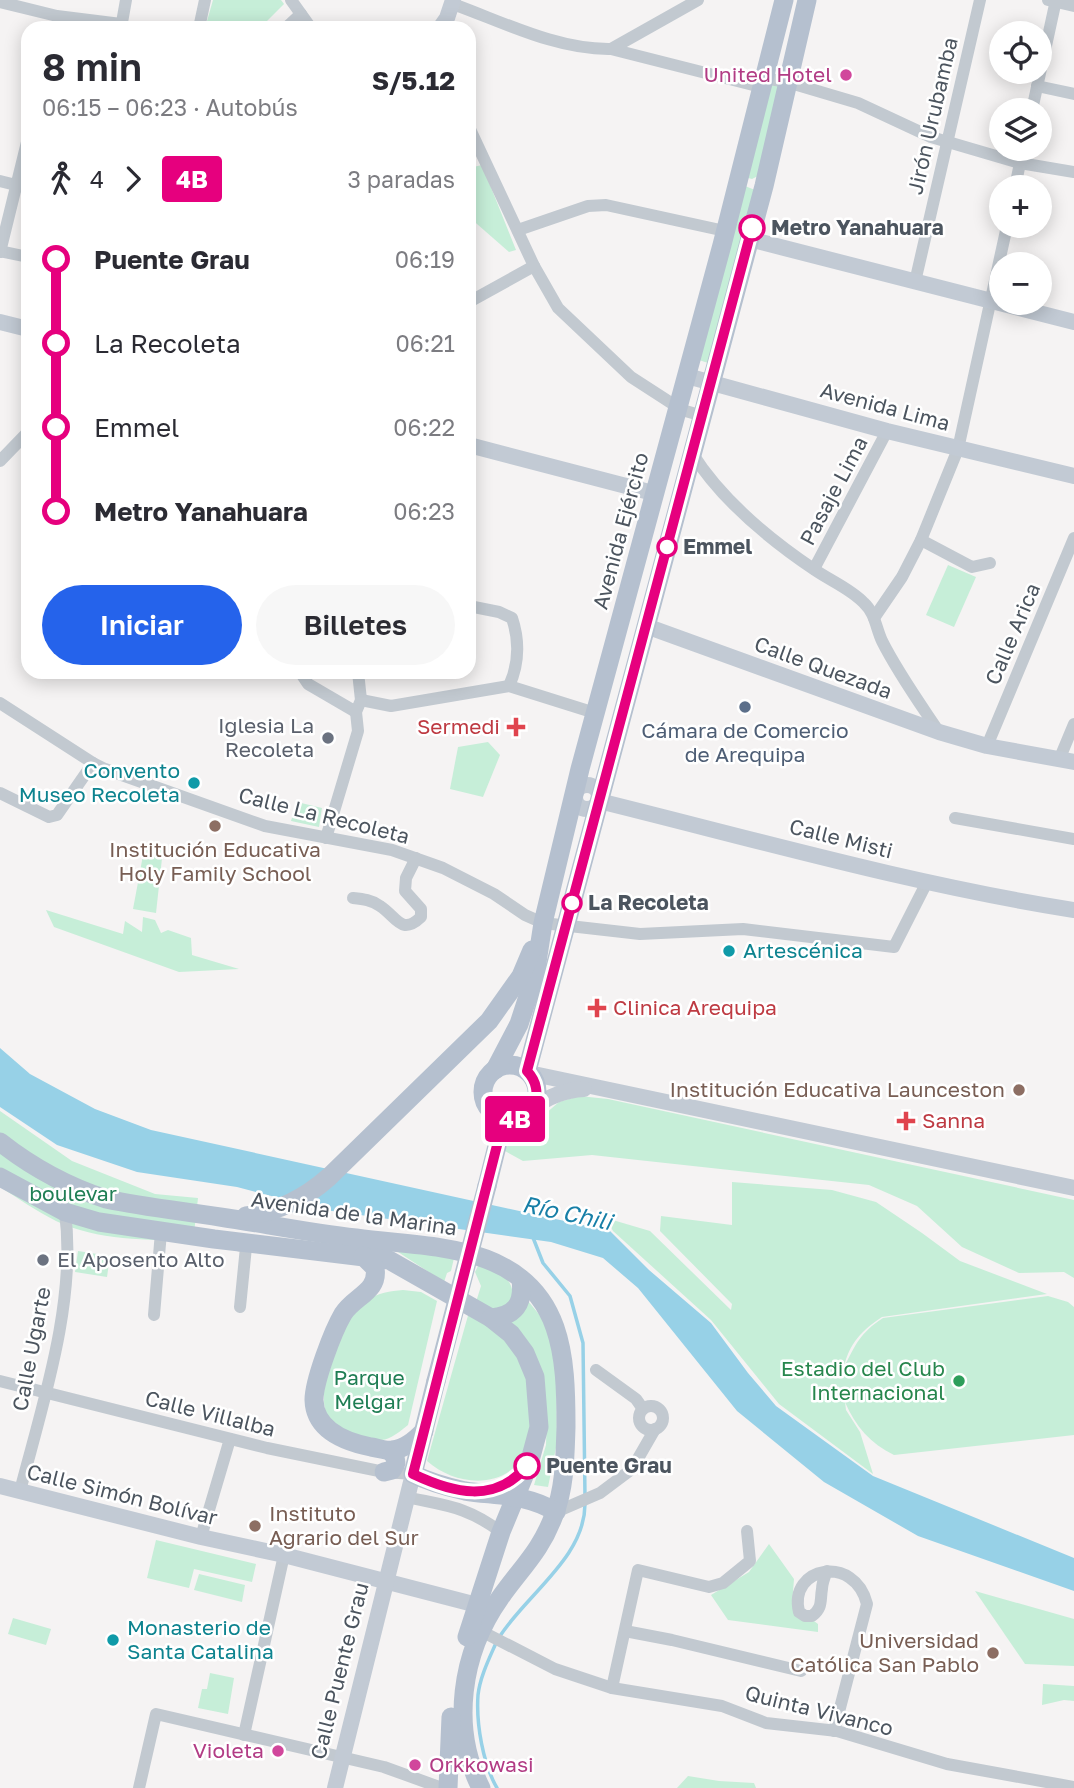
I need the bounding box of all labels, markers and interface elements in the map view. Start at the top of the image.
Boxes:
map controls [989,21,1052,315]
button: locate [989,21,1052,84]
street label: Jirón Urubamba [901,35,963,197]
text: 8 min [42,44,142,89]
place label: United Hotel [704,61,832,87]
text: S/5.12 [372,65,455,96]
marker: United Hotel [838,67,854,83]
text: 06:15 – 06:23 · Autobús [42,93,298,121]
button: layers [989,98,1052,161]
icon: walk [42,160,80,198]
icon: forward [114,160,152,198]
text: 4B [176,164,208,193]
text: 4 [90,165,104,193]
text: 3 paradas [348,165,455,193]
button: + [989,175,1052,238]
place label: Metro Yanahuara [771,214,944,240]
marker: Metro Yanahuara [739,215,765,241]
text: Puente Grau [94,244,250,275]
text: 06:19 [395,245,455,273]
button: − [989,252,1052,315]
text: La Recoleta [94,328,241,359]
text: 06:21 [395,329,455,357]
street label: Avenida Lima [818,376,953,436]
text: Emmel [94,412,179,443]
text: 06:22 [393,413,455,441]
street label: Pasaje Lima [794,432,873,549]
street label: Avenida Ejército [587,449,654,612]
text: Metro Yanahuara [94,496,308,527]
text: 06:23 [393,497,455,525]
place label: Emmel [683,533,752,559]
marker: Emmel [657,537,677,557]
street label: Calle Arica [979,579,1045,688]
button: Iniciar [42,585,242,665]
button: Billetes [256,585,455,665]
street label: Calle Quezada [751,630,896,704]
marker: Cámara de Comercio de Arequipa [737,699,753,715]
place label: Iglesia La Recoleta [218,712,314,762]
place label: Sermedi [417,713,500,739]
marker: Sermedi [506,717,526,737]
place label: Cámara de Comercio de Arequipa [641,717,849,767]
marker: Iglesia La Recoleta [320,730,336,746]
place label: Convento Museo Recoleta [19,757,180,807]
marker: Convento Museo Recoleta [186,775,202,791]
street label: Calle La Recoleta [236,781,412,849]
street label: Calle Misti [787,813,896,863]
marker: Institución Educativa Holy Family School [207,818,223,834]
place label: Institución Educativa Holy Family School [109,836,321,886]
place label: La Recoleta [588,889,709,915]
marker: La Recoleta [562,893,582,913]
place label: Artescénica [743,937,863,963]
marker: Artescénica [721,943,737,959]
place label: Clinica Arequipa [613,994,777,1020]
marker: Clinica Arequipa [587,998,607,1018]
place label: Institución Educativa Launceston [669,1076,1005,1102]
marker: Institución Educativa Launceston [1011,1082,1027,1098]
line badge: 4B [484,1096,546,1142]
text: 4B [499,1104,531,1133]
place label: Sanna [922,1107,985,1133]
marker: Sanna [896,1111,916,1131]
park label: boulevar [29,1180,117,1206]
street label: Avenida de la Marina [250,1186,459,1240]
water label: Río Chili [520,1189,617,1236]
place label: El Aposento Alto [57,1246,225,1272]
marker: El Aposento Alto [35,1252,51,1268]
street label: Calle Ugarte [6,1284,56,1413]
place label: Estadio del Club Internacional [781,1355,945,1405]
park label: Parque Melgar [333,1364,405,1414]
marker: Estadio del Club Internacional [951,1373,967,1389]
street label: Calle Villalba [142,1384,278,1442]
place label: Puente Grau [546,1452,672,1478]
marker: Puente Grau [514,1453,540,1479]
street label: Calle Simón Bolívar [24,1458,220,1530]
place label: Instituto Agrario del Sur [269,1500,419,1550]
marker: Instituto Agrario del Sur [247,1518,263,1534]
street label: Calle Puente Grau [304,1580,374,1762]
place label: Monasterio de Santa Catalina [127,1614,274,1664]
place label: Universidad Católica San Pablo [790,1627,979,1677]
marker: Monasterio de Santa Catalina [105,1632,121,1648]
marker: Universidad Católica San Pablo [985,1645,1001,1661]
street label: Quinta Vivanco [742,1679,896,1741]
place label: Violeta [193,1737,264,1763]
marker: Violeta [270,1743,286,1759]
place label: Orkkowasi [429,1751,534,1777]
marker: Orkkowasi [407,1757,423,1773]

